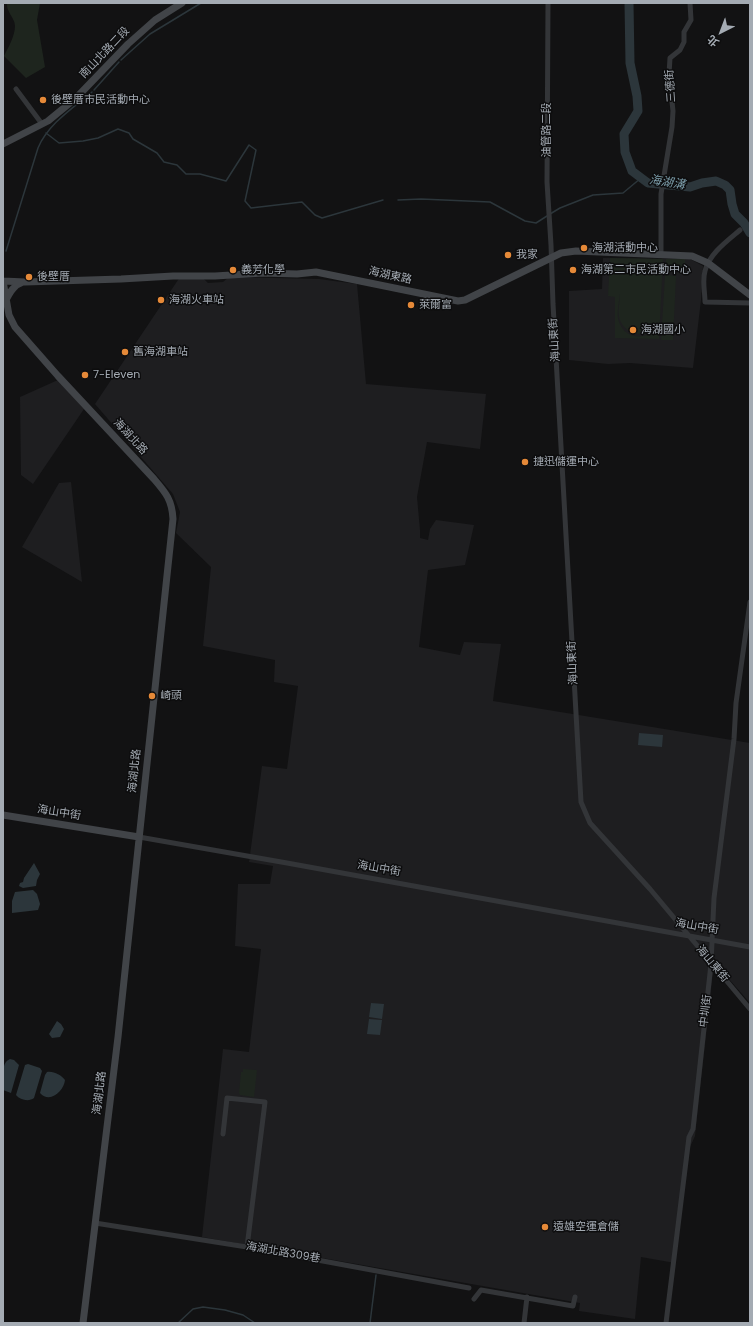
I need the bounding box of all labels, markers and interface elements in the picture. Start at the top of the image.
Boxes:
north arrow [701,12,741,52]
street label: 南山北路二段 [77,25,133,81]
text: 北 [704,31,722,51]
street label: 三德街 [663,69,679,103]
place label: 後壁厝市民活動中心 [51,93,150,107]
marker: 後壁厝市民活動中心 [38,95,48,105]
street label: 油管路二段 [540,103,554,157]
water label: 海湖溝 [648,173,686,193]
place label: 海湖活動中心 [592,241,658,255]
marker: 海湖活動中心 [579,243,589,253]
place label: 我家 [516,248,538,262]
marker: 我家 [503,250,513,260]
place label: 義芳化學 [241,263,285,277]
place label: 海湖第二市民活動中心 [581,263,691,277]
marker: 義芳化學 [228,265,238,275]
street label: 海湖東路 [367,265,413,287]
marker: 海湖第二市民活動中心 [568,265,578,275]
place label: 後壁厝 [37,270,70,284]
marker: 後壁厝 [24,272,34,282]
place label: 海湖火車站 [169,293,224,307]
marker: 海湖火車站 [156,295,166,305]
place label: 萊爾富 [419,298,452,312]
marker: 萊爾富 [406,300,416,310]
street label: 海山東街 [547,318,563,362]
place label: 海湖國小 [641,323,685,337]
marker: 海湖國小 [628,325,638,335]
place label: 舊海湖車站 [133,345,188,359]
marker: 舊海湖車站 [120,347,130,357]
place label: 7-Eleven [93,368,140,382]
marker: 7-Eleven [80,370,90,380]
street label: 海湖北路 [110,416,150,458]
place label: 捷迅儲運中心 [533,455,599,469]
marker: 捷迅儲運中心 [520,457,530,467]
street label: 海山東街 [565,641,581,685]
place label: 崎頭 [160,689,182,703]
marker: 崎頭 [147,691,157,701]
street label: 海湖北路 [126,748,144,794]
street label: 海山中街 [36,803,82,823]
street label: 海山中街 [356,859,402,879]
street label: 海山中街 [674,917,720,937]
street label: 海山東街 [693,943,731,985]
street label: 中圳街 [697,994,715,1028]
street label: 海湖北路 [91,1070,109,1116]
place label: 遠雄空運倉儲 [553,1220,619,1234]
marker: 遠雄空運倉儲 [540,1222,550,1232]
street label: 海湖北路309巷 [245,1240,321,1266]

